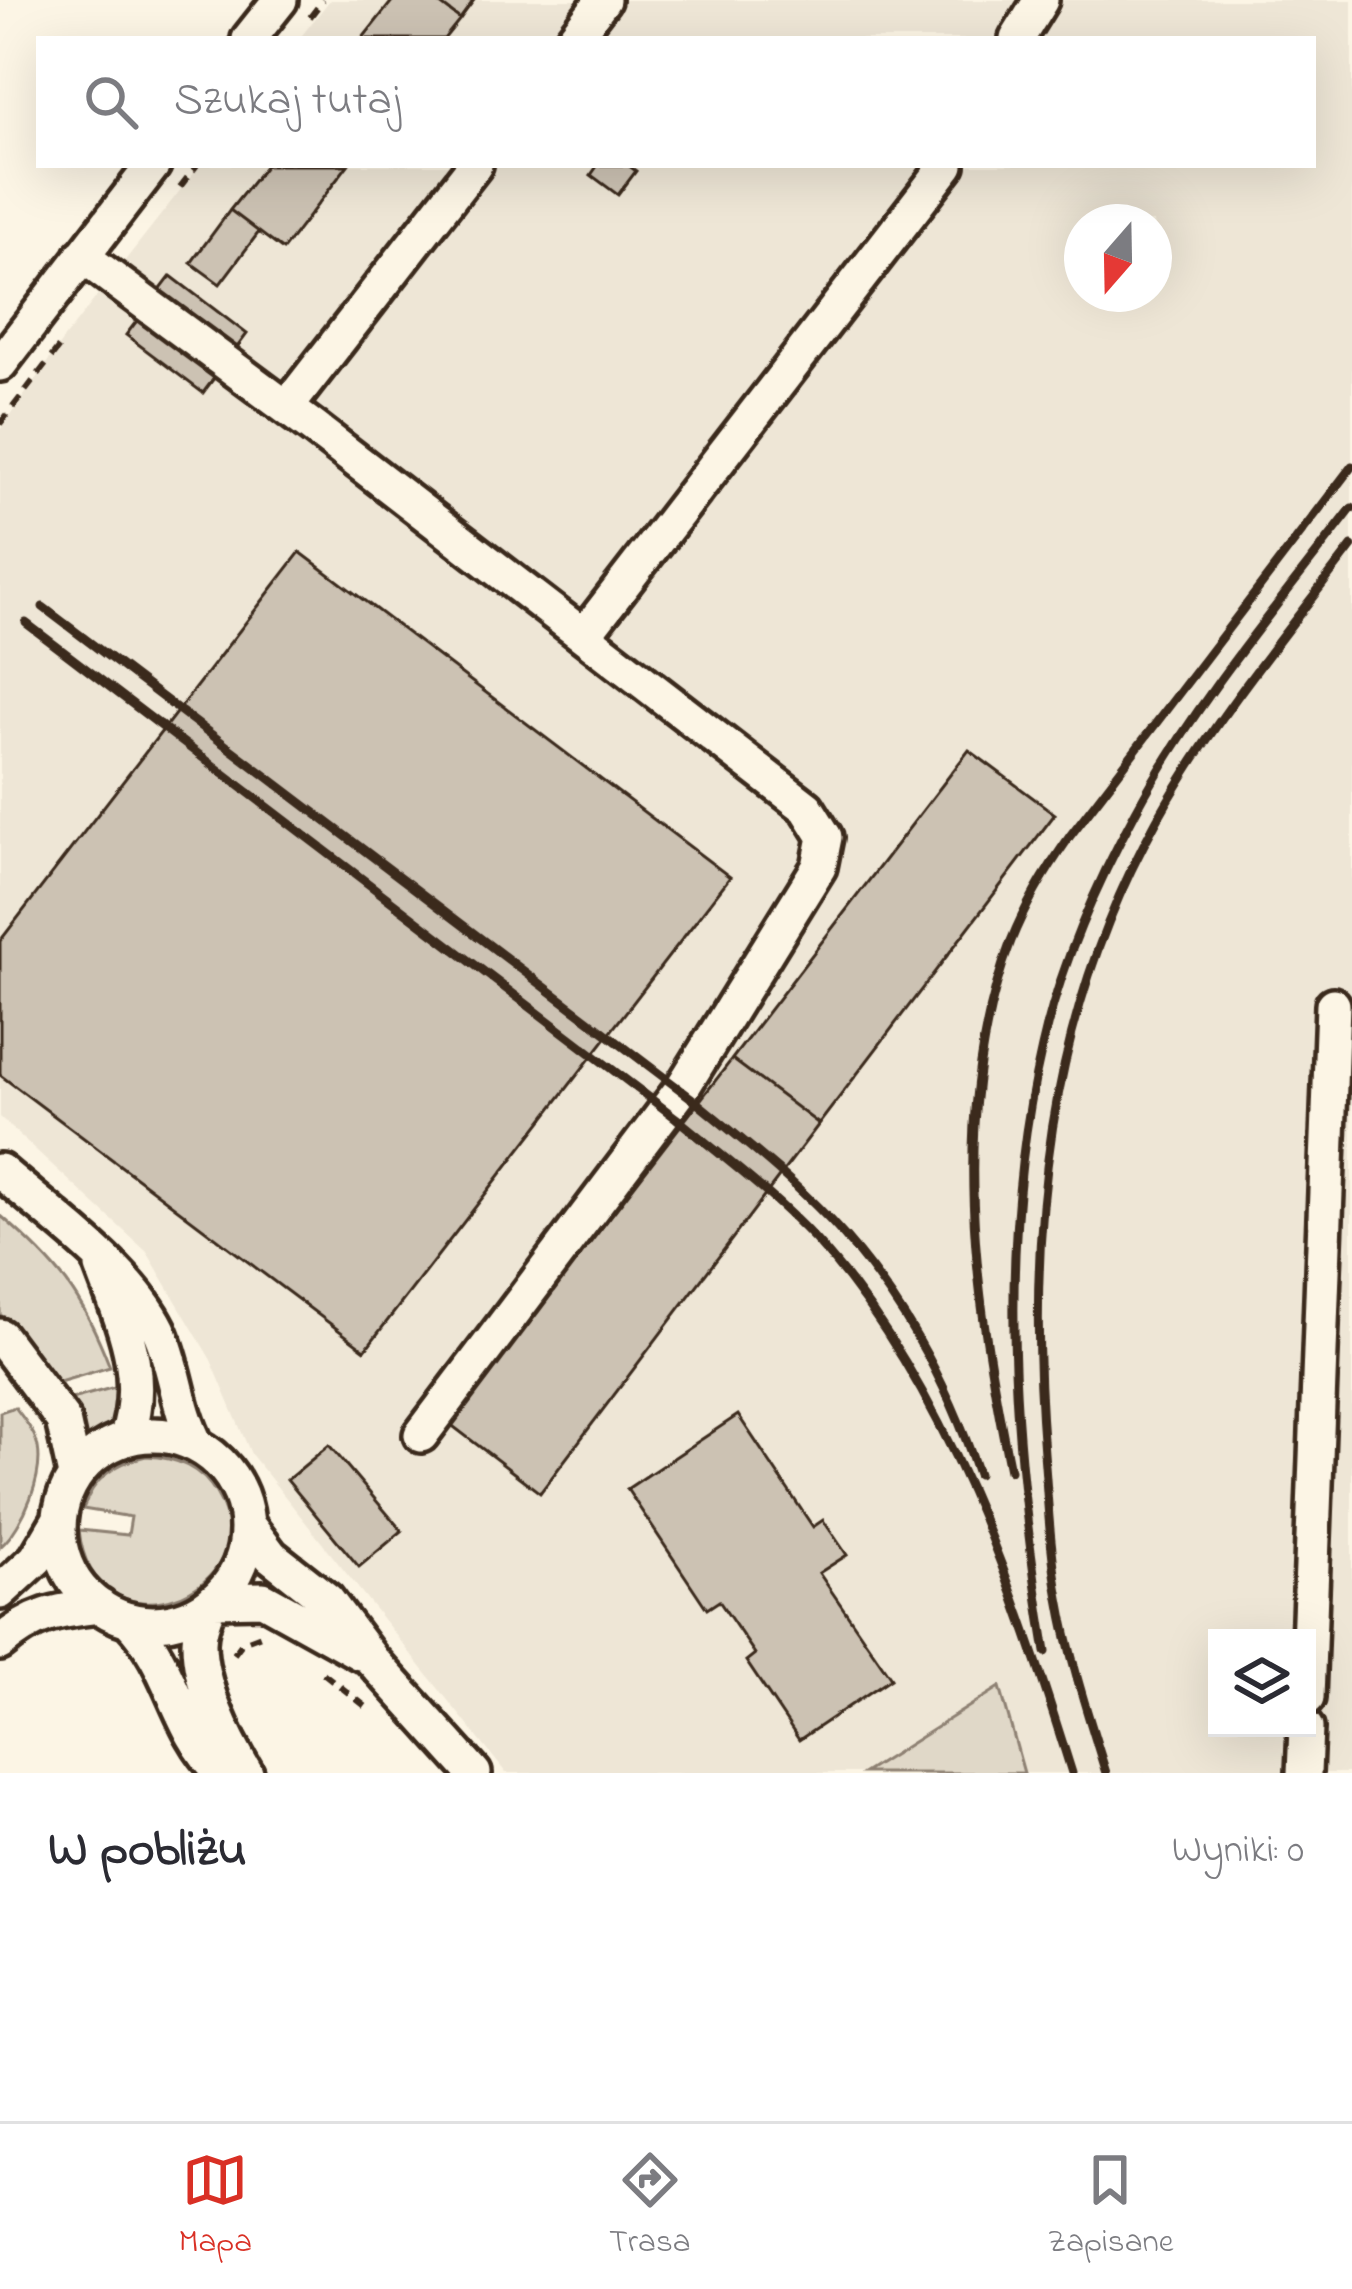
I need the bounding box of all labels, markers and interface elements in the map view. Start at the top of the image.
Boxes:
search box [36,36,1316,168]
icon: search [78,69,144,135]
text: Szukaj tutaj [174,69,401,135]
north arrow [1064,204,1172,312]
map controls [1208,1629,1316,1737]
button: layers [1208,1629,1316,1737]
text: W pobliżu [48,1814,247,1889]
text: Wyniki: 0 [1172,1823,1304,1880]
tab: Mapa [178,2147,252,2267]
tab: Trasa [609,2147,691,2267]
tab: Zapisane [1047,2147,1174,2267]

